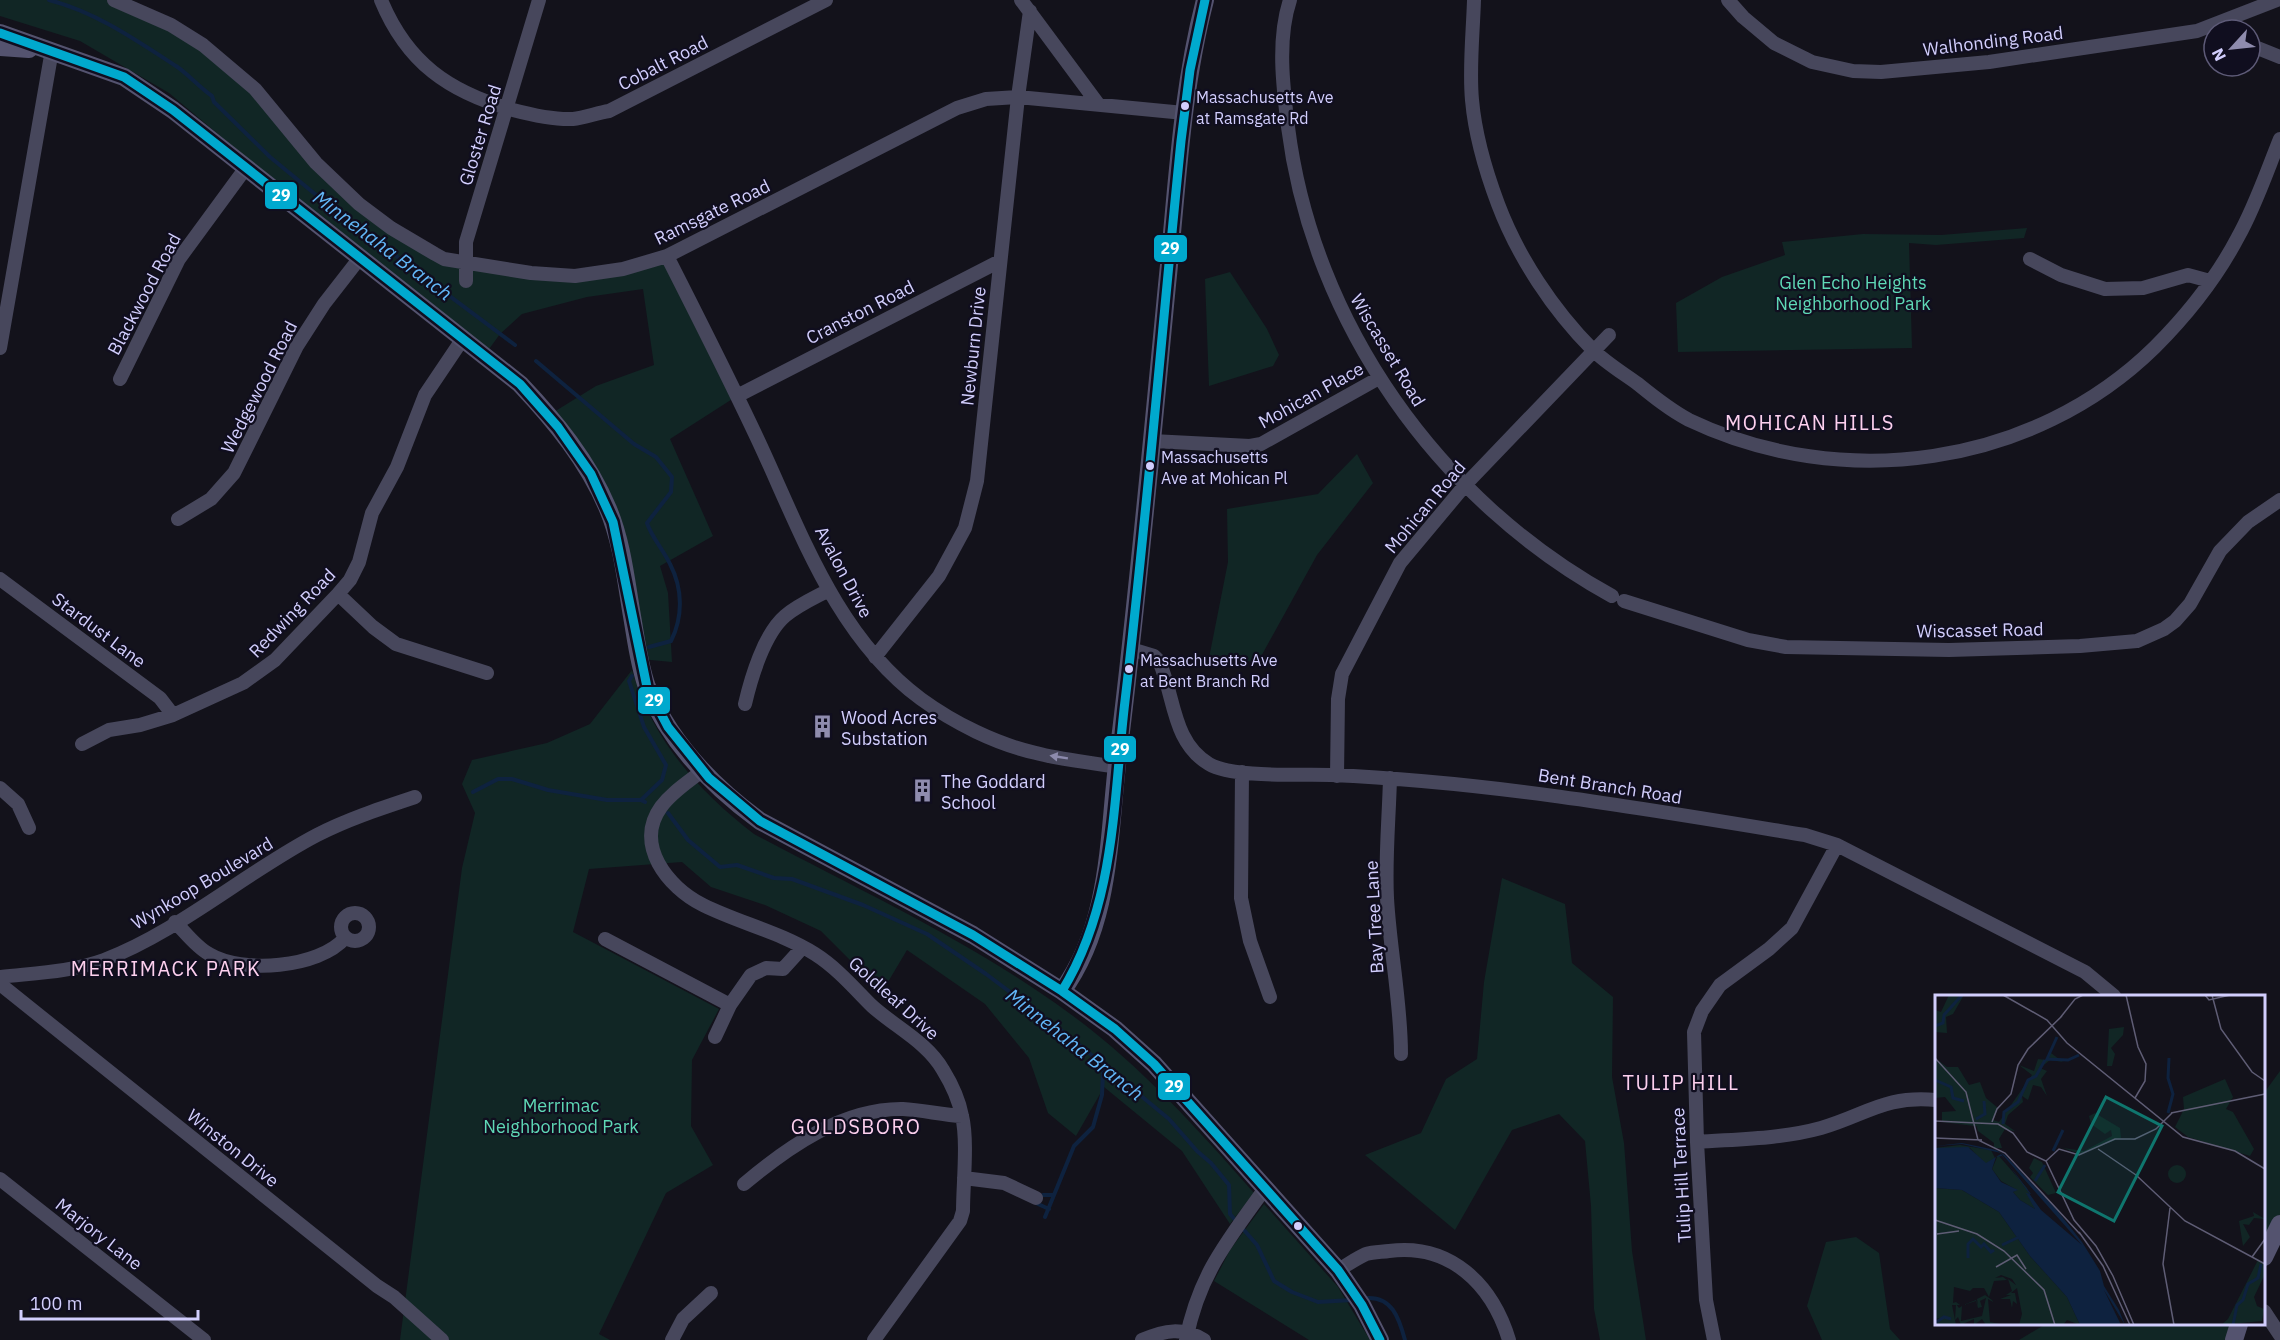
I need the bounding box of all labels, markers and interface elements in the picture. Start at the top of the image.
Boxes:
north arrow [2202,18,2262,78]
street label: Walhonding Road [1922,21,2064,61]
street label: Cobalt Road [614,30,712,96]
text: N [2207,45,2230,65]
street label: Gloster Road [454,82,506,188]
place label: Massachusetts Ave at Ramsgate Rd [1196,87,1334,128]
marker: Massachusetts Ave at Ramsgate Rd [1179,100,1191,112]
street label: Ramsgate Road [650,174,774,250]
line badge: 29 [264,181,298,210]
water label: Minnehaha Branch [308,184,458,306]
text: 29 [271,185,291,205]
street label: Blackwood Road [102,229,186,359]
line badge: 29 [1153,234,1188,263]
text: 29 [1160,238,1180,258]
park label: Glen Echo Heights Neighborhood Park [1775,271,1931,315]
street label: Cranston Road [802,275,918,349]
street label: Newburn Drive [955,285,991,407]
street label: Wiscasset Road [1345,290,1431,410]
street label: Wedgewood Road [216,317,302,457]
street label: Mohican Place [1254,357,1368,433]
district label: MOHICAN HILLS [1725,409,1895,436]
place label: Massachusetts Ave at Mohican Pl [1161,447,1288,488]
street label: Mohican Road [1380,456,1470,558]
marker: Massachusetts Ave at Mohican Pl [1144,460,1156,472]
street label: Avalon Drive [810,522,878,622]
street label: Redwing Road [244,564,340,662]
street label: Stardust Lane [48,587,151,673]
street label: Wiscasset Road [1916,617,2044,643]
place label: Massachusetts Ave at Bent Branch Rd [1140,650,1278,691]
marker: Massachusetts Ave at Bent Branch Rd [1123,663,1135,675]
line badge: 29 [637,686,671,715]
text: 29 [644,690,664,710]
place label: Wood Acres Substation [841,706,937,750]
building icon: Wood Acres Substation [810,714,836,740]
line badge: 29 [1103,735,1137,763]
text: 29 [1110,739,1130,759]
one-way arrow [1049,752,1068,761]
street label: Bent Branch Road [1536,763,1684,809]
place label: The Goddard School [941,770,1046,814]
building icon: The Goddard School [910,778,936,804]
street label: Wynkoop Boulevard [127,832,277,934]
street label: Bay Tree Lane [1360,860,1388,974]
street label: Goldleaf Drive [844,951,944,1045]
district label: MERRIMACK PARK [71,955,261,982]
water label: Minnehaha Branch [1000,982,1150,1106]
inset map [1935,995,2265,1325]
district label: TULIP HILL [1622,1069,1740,1096]
line badge: 29 [1157,1072,1191,1101]
text: 29 [1164,1076,1184,1096]
park label: Merrimac Neighborhood Park [483,1094,639,1138]
street label: Winston Drive [182,1104,284,1192]
street label: Tulip Hill Terrace [1666,1107,1696,1243]
district label: GOLDSBORO [791,1113,921,1140]
street label: Marjory Lane [51,1193,147,1275]
unlabelled marker [1292,1220,1304,1232]
scale bar [21,1283,198,1321]
text: 100 m [30,1292,82,1315]

